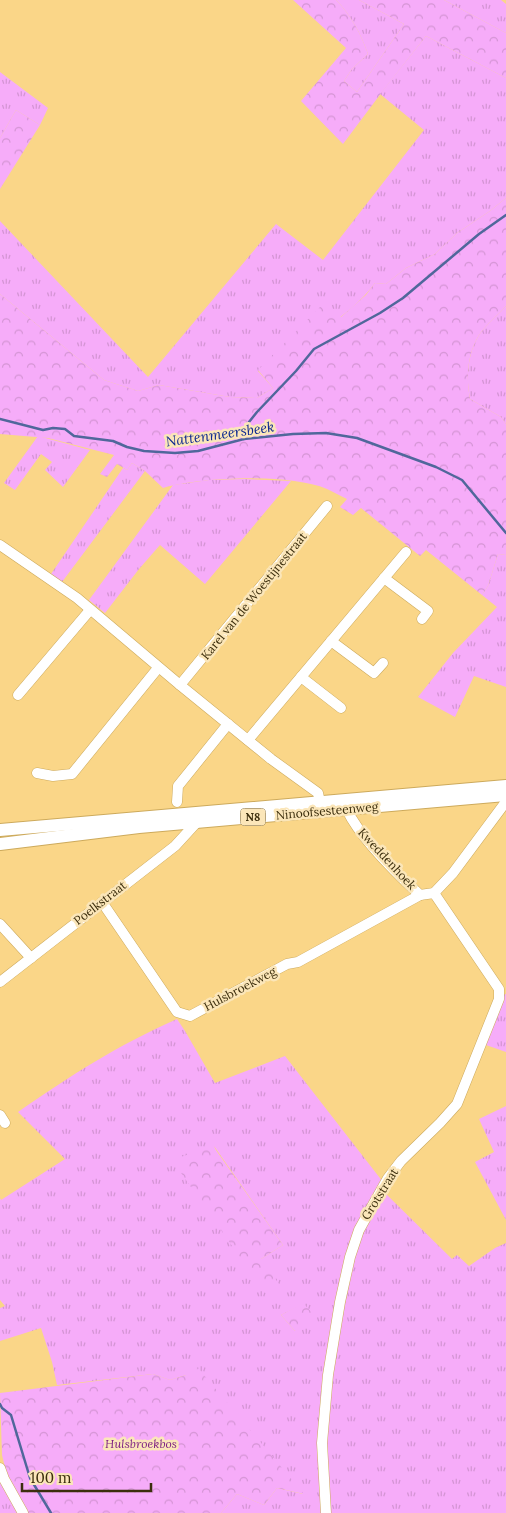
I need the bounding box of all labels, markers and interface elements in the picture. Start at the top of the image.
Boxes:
water label: Nattenmeersbeek [165,417,275,451]
street label: Karel van de Woestijnestraat [198,529,310,662]
street label: Ninoofsesteenweg [275,799,379,822]
road number: N8 [240,809,266,826]
street label: Kweddenhoek [355,825,420,893]
street label: Poelkstraat [70,877,129,928]
street label: Hulsbroekweg [201,963,279,1014]
street label: Grotstraat [358,1165,402,1222]
park label: Hulsbroekbos [105,1436,177,1451]
scale bar [22,1460,151,1492]
text: 100 m [30,1468,71,1487]

